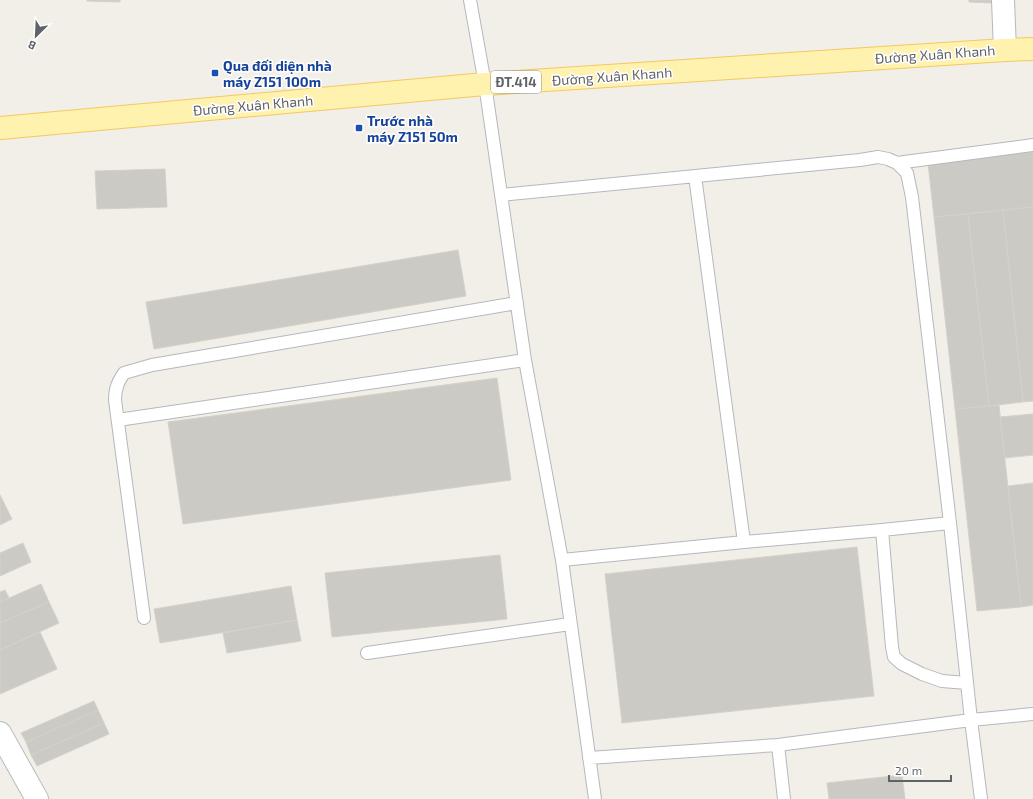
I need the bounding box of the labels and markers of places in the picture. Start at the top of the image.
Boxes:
place label: Qua đối diện nhà máy Z151 100m [223,57,332,90]
marker: Qua đối diện nhà máy Z151 100m [210,68,220,78]
place label: Trước nhà máy Z151 50m [367,112,458,145]
marker: Trước nhà máy Z151 50m [354,123,364,133]

